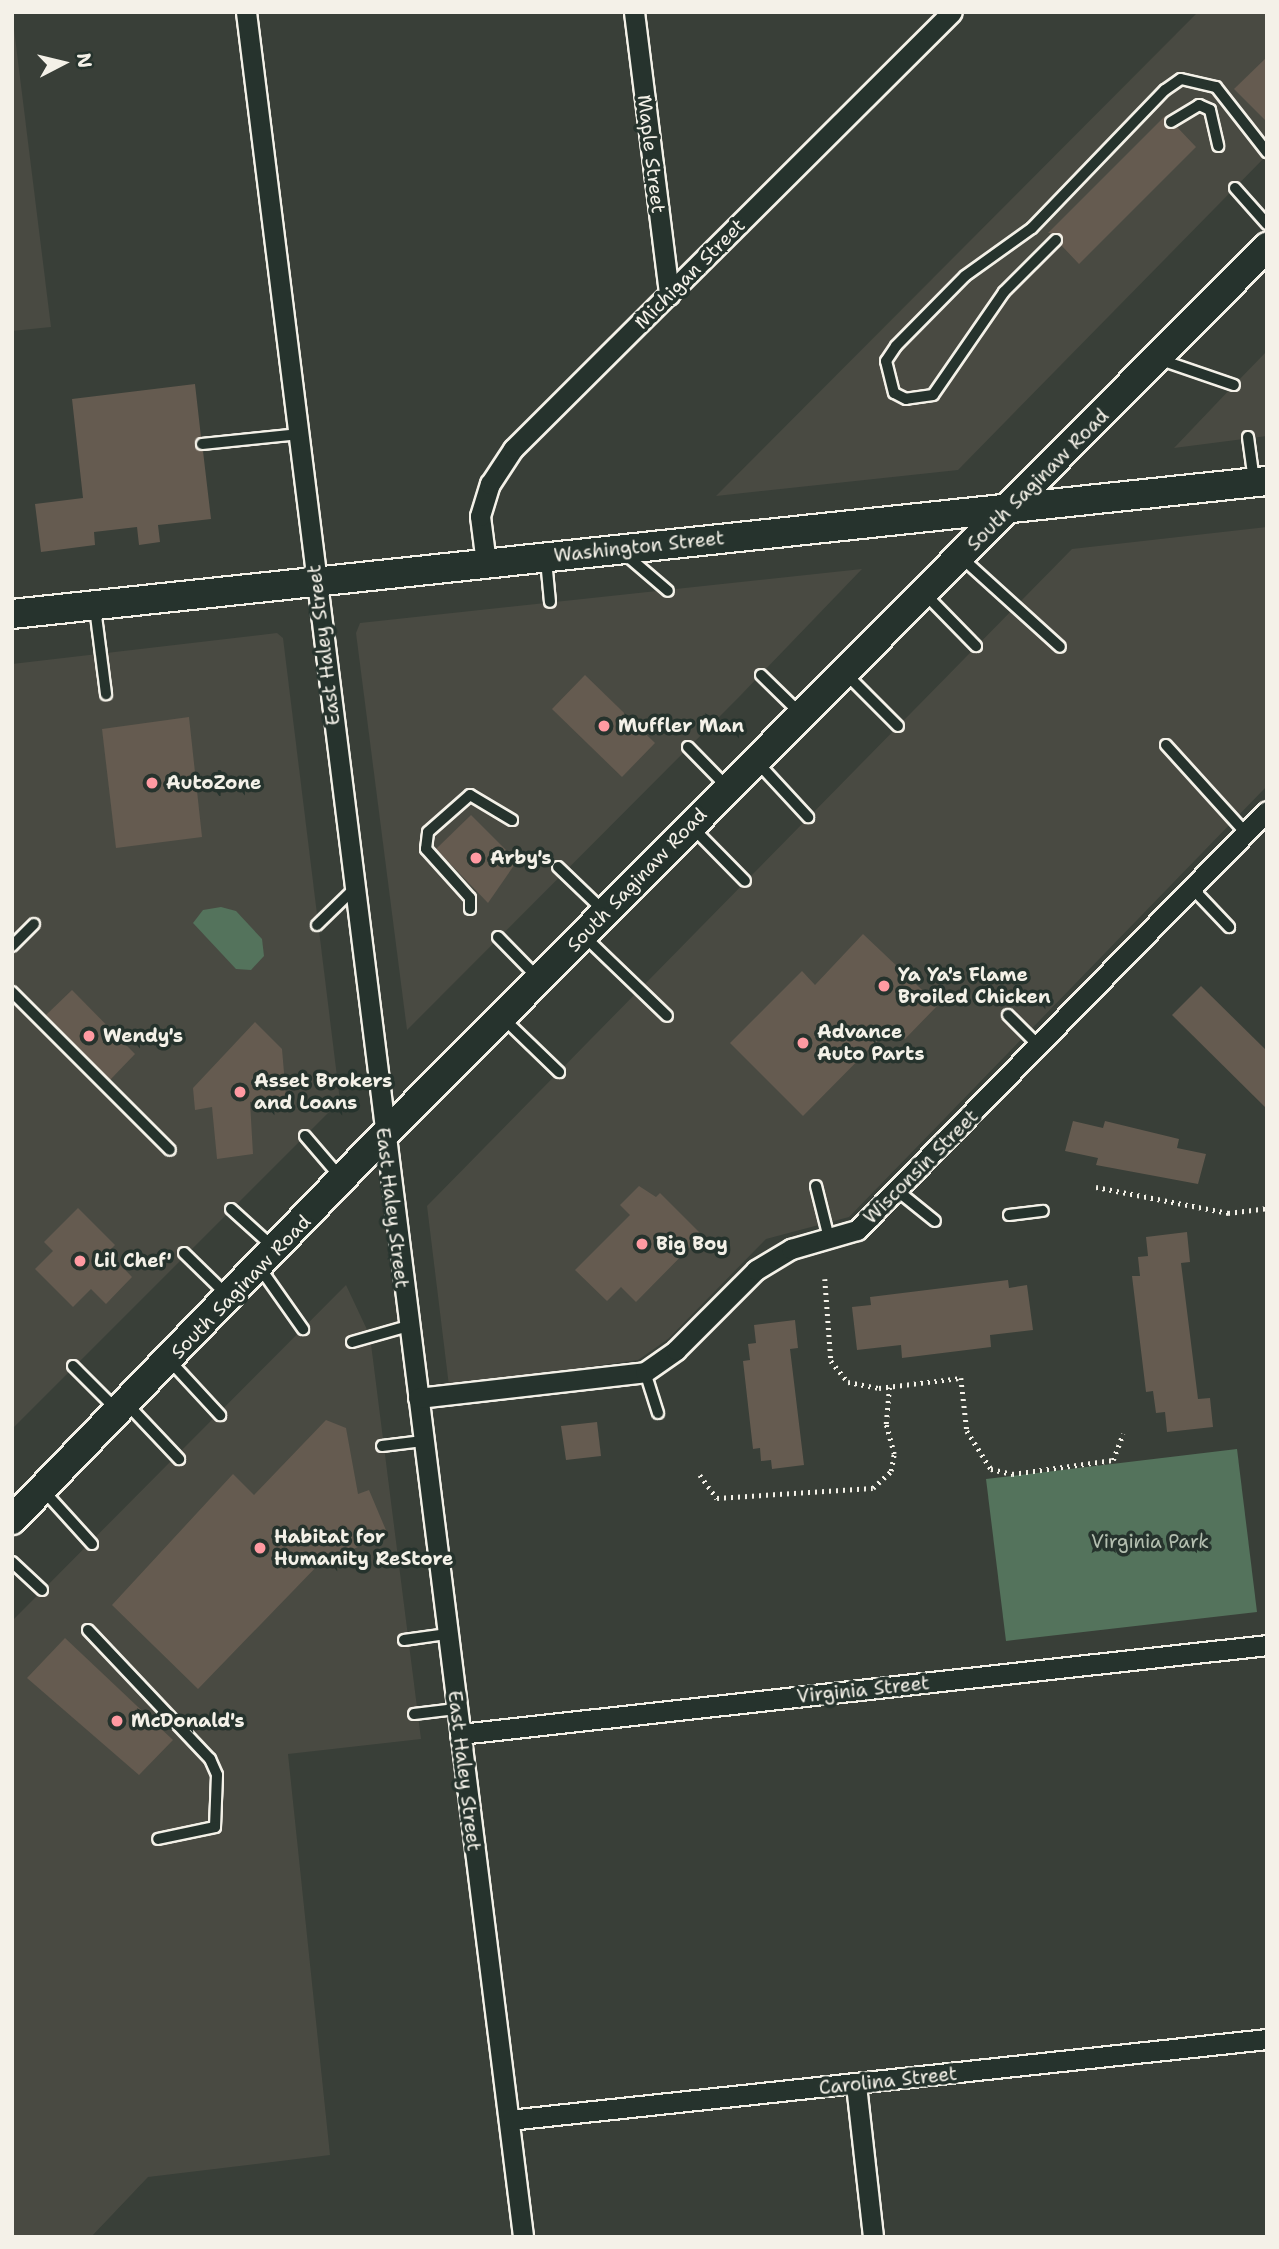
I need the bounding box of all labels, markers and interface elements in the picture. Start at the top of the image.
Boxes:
north arrow [28,28,98,98]
text: N [71,51,98,69]
street label: Maple Street [632,93,670,215]
street label: Michigan Street [630,214,750,334]
street label: South Saginaw Road [962,404,1114,556]
street label: Washington Street [553,527,725,567]
street label: East Haley Street [303,563,345,727]
place label: Muffler Man [618,715,744,737]
marker: Muffler Man [596,718,612,734]
place label: AutoZone [166,772,261,794]
marker: AutoZone [144,775,160,791]
street label: South Saginaw Road [562,803,712,957]
place label: Arby's [490,847,552,869]
marker: Arby's [468,850,484,866]
place label: Ya Ya's Flame Broiled Chicken [898,964,1051,1008]
marker: Ya Ya's Flame Broiled Chicken [876,978,892,994]
place label: Advance Auto Parts [817,1021,925,1065]
place label: Wendy's [103,1025,183,1047]
marker: Wendy's [81,1028,97,1044]
marker: Advance Auto Parts [795,1035,811,1051]
place label: Asset Brokers and Loans [254,1070,392,1114]
marker: Asset Brokers and Loans [232,1084,248,1100]
street label: Wisconsin Street [859,1105,983,1229]
street label: East Haley Street [371,1126,413,1290]
street label: South Saginaw Road [166,1210,316,1364]
place label: Big Boy [656,1233,728,1255]
marker: Big Boy [634,1236,650,1252]
place label: Lil Chef' [94,1250,172,1272]
marker: Lil Chef' [72,1253,88,1269]
place label: Habitat for Humanity ReStore [274,1526,453,1570]
park label: Virginia Park [1091,1531,1209,1553]
marker: Habitat for Humanity ReStore [252,1540,268,1556]
street label: Virginia Street [796,1672,930,1708]
street label: East Haley Street [443,1689,485,1853]
place label: McDonald's [131,1710,244,1732]
marker: McDonald's [109,1713,125,1729]
street label: Carolina Street [818,2062,958,2100]

